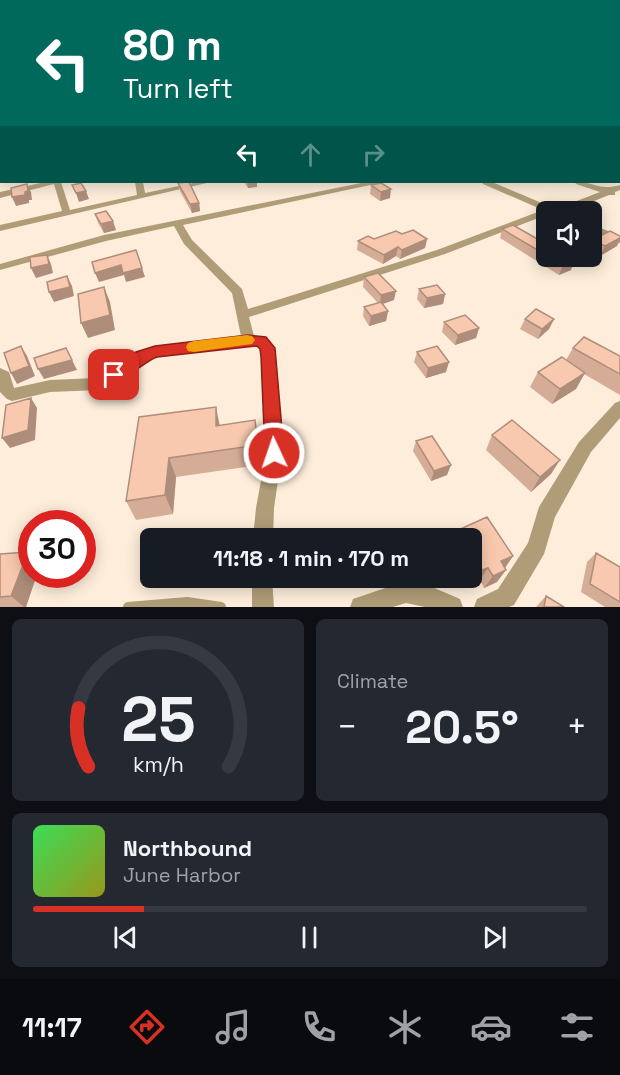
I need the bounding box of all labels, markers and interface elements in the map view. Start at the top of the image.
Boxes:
text: 80 m [123,19,222,72]
icon: left [24,24,102,102]
text: Turn left [123,71,233,106]
icon: left [231,138,264,171]
icon: ahead [294,138,327,171]
icon: right [357,138,390,171]
map controls [536,201,602,267]
button: sound [536,201,602,267]
pin [88,349,139,400]
icon: arrive [97,358,130,391]
position arrow [242,421,306,485]
speed limit sign: 30 [18,510,96,588]
text: 11:18 · 1 min · 170 m [213,544,409,572]
text: Climate [337,668,408,694]
text: 25 [121,680,195,759]
text: 20.5° [405,699,519,756]
text: − [337,706,357,748]
text: + [567,706,587,748]
text: km/h [132,751,184,778]
text: Northbound [123,834,252,862]
text: June Harbor [123,862,241,888]
icon: previous [109,921,142,954]
icon: pause [293,921,326,954]
icon: next [478,921,511,954]
icon: directions [126,1006,168,1048]
icon: music [212,1006,254,1048]
icon: phone [298,1006,340,1048]
icon: climate [384,1006,426,1048]
icon: car [470,1006,512,1048]
icon: filters [556,1006,598,1048]
text: 11:17 [22,1010,82,1045]

